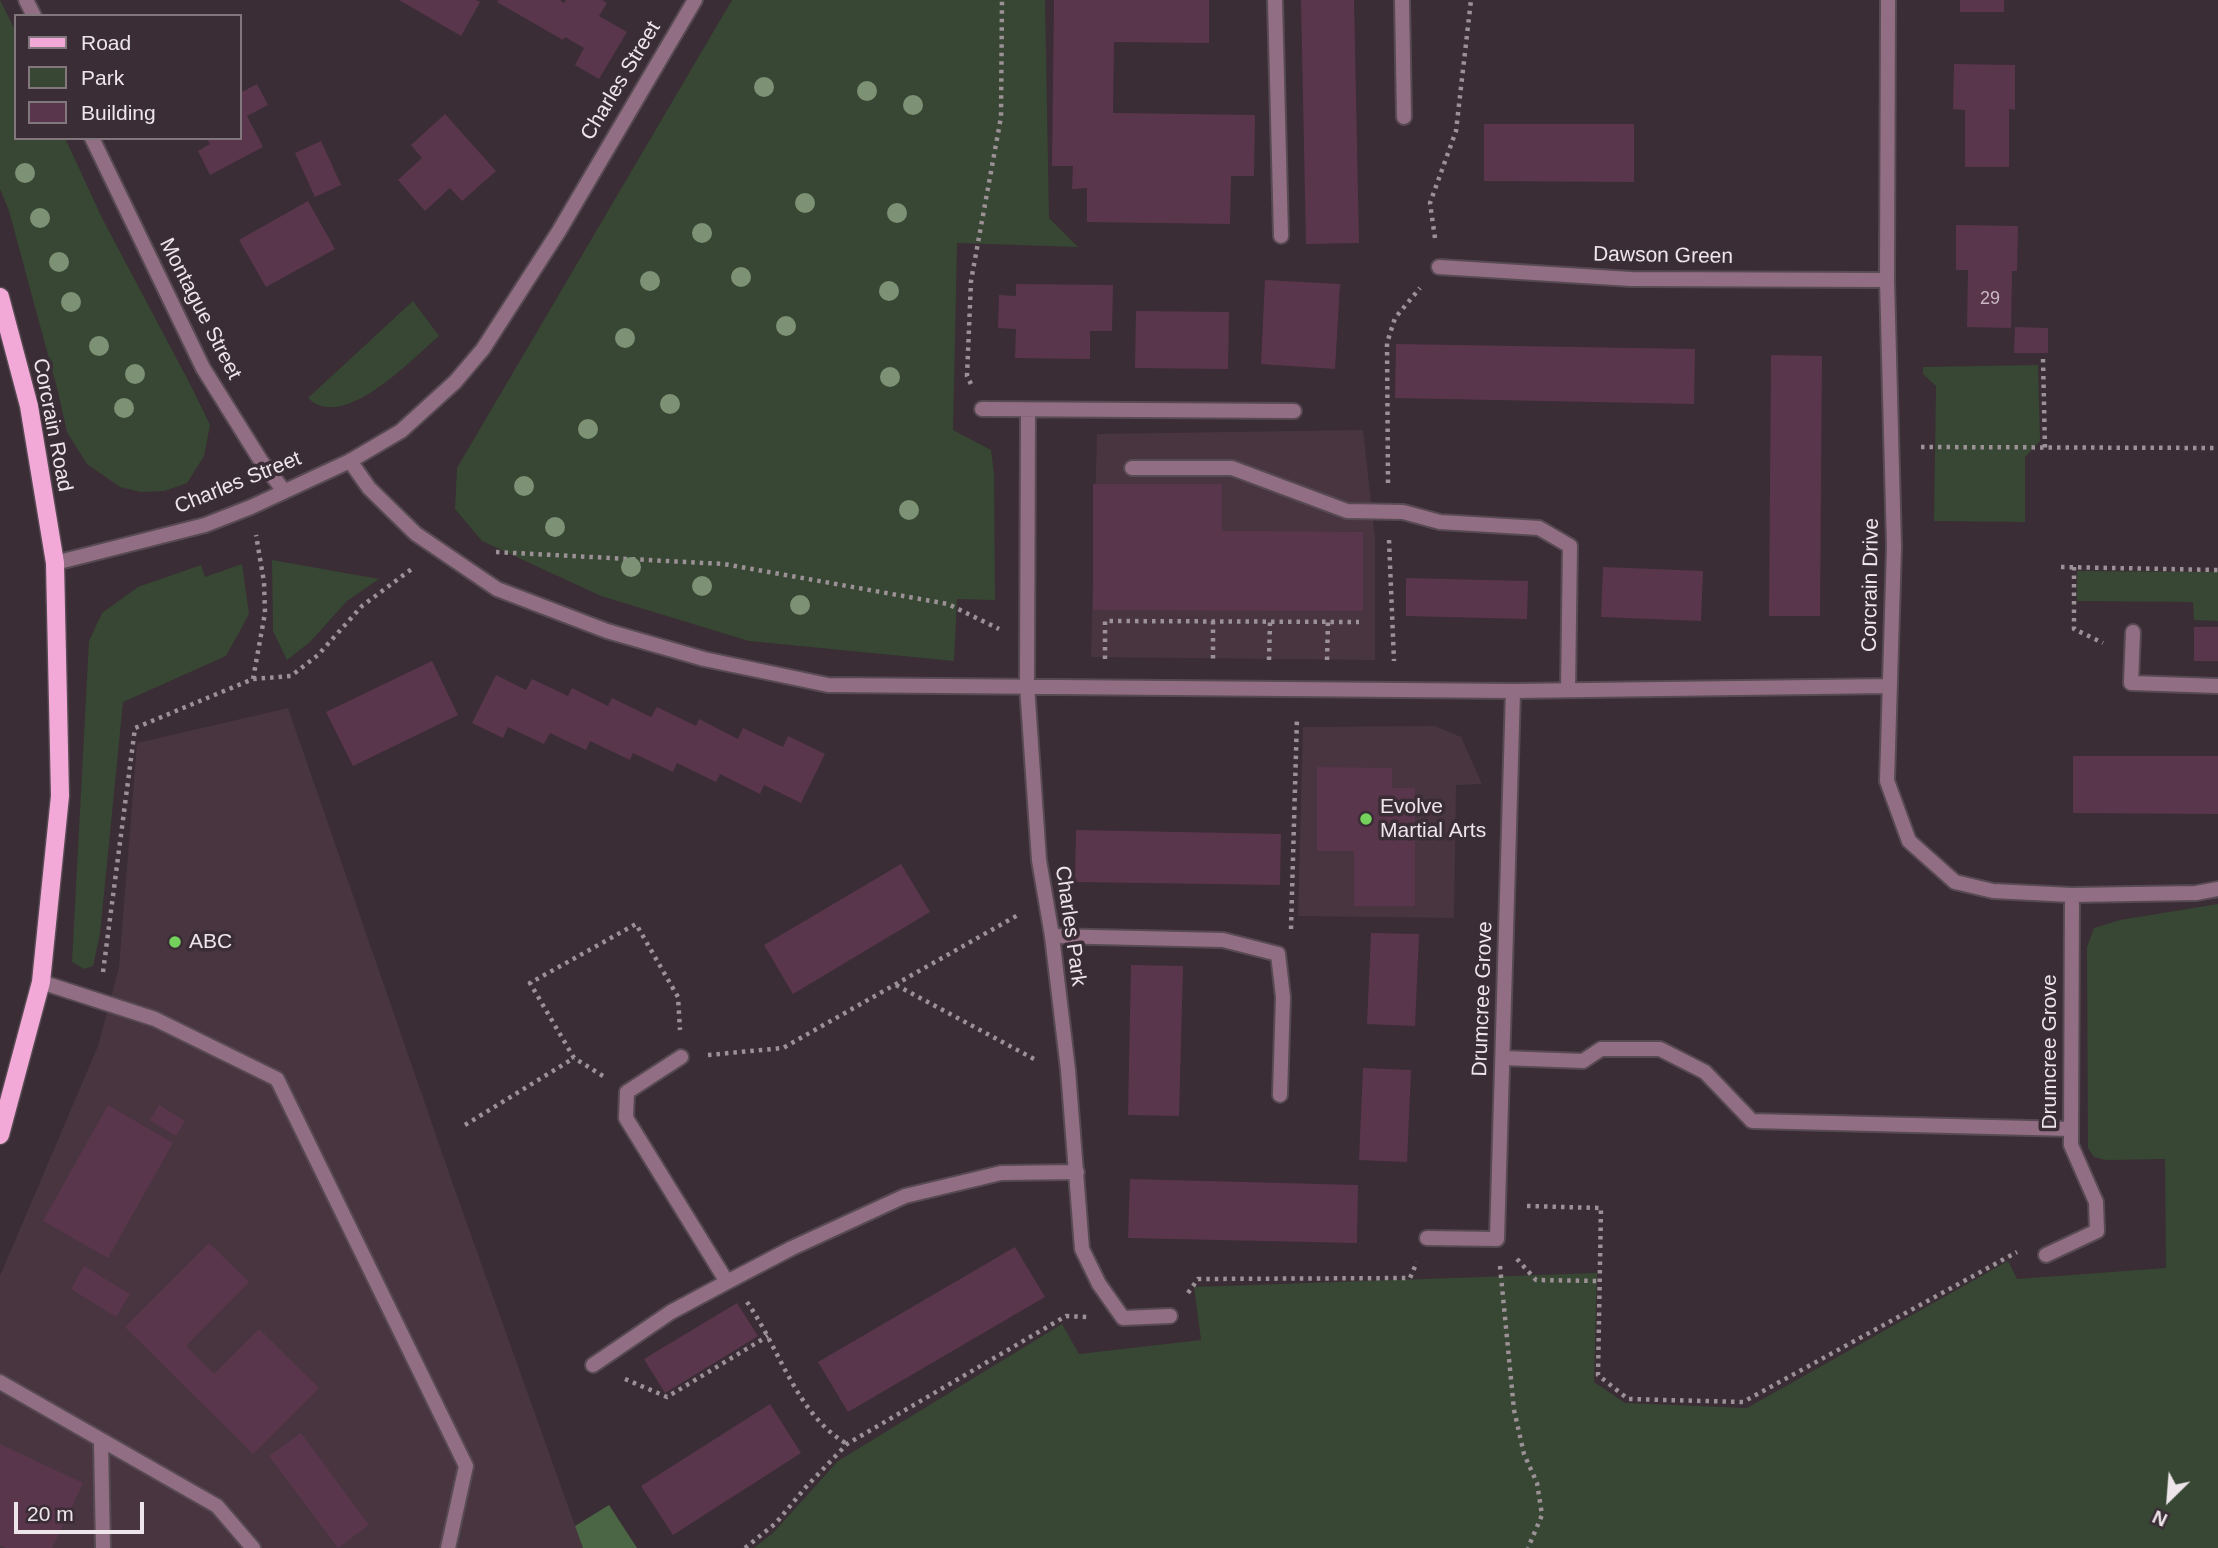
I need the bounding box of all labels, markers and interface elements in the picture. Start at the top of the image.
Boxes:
legend [14,14,242,140]
street label: Charles Street [576,17,666,145]
text: Road [81,31,131,54]
text: Park [81,66,124,89]
text: Building [81,101,156,124]
street label: Montague Street [154,234,246,384]
street label: Dawson Green [1593,242,1733,270]
house number: 29 [1980,288,2000,310]
street label: Corcrain Road [27,356,77,494]
street label: Charles Street [171,446,305,520]
street label: Corcrain Drive [1857,518,1885,652]
place label: Evolve Martial Arts [1380,794,1486,844]
marker: Evolve Martial Arts [1358,811,1374,827]
street label: Charles Park [1049,864,1091,988]
street label: Drumcree Grove [1468,921,1498,1077]
place label: ABC [189,929,232,955]
marker: ABC [167,934,183,950]
street label: Drumcree Grove [2037,974,2063,1130]
north arrow [2134,1464,2204,1534]
scale bar [18,1488,147,1532]
text: 20 m [27,1502,74,1525]
text: N [2149,1506,2171,1531]

